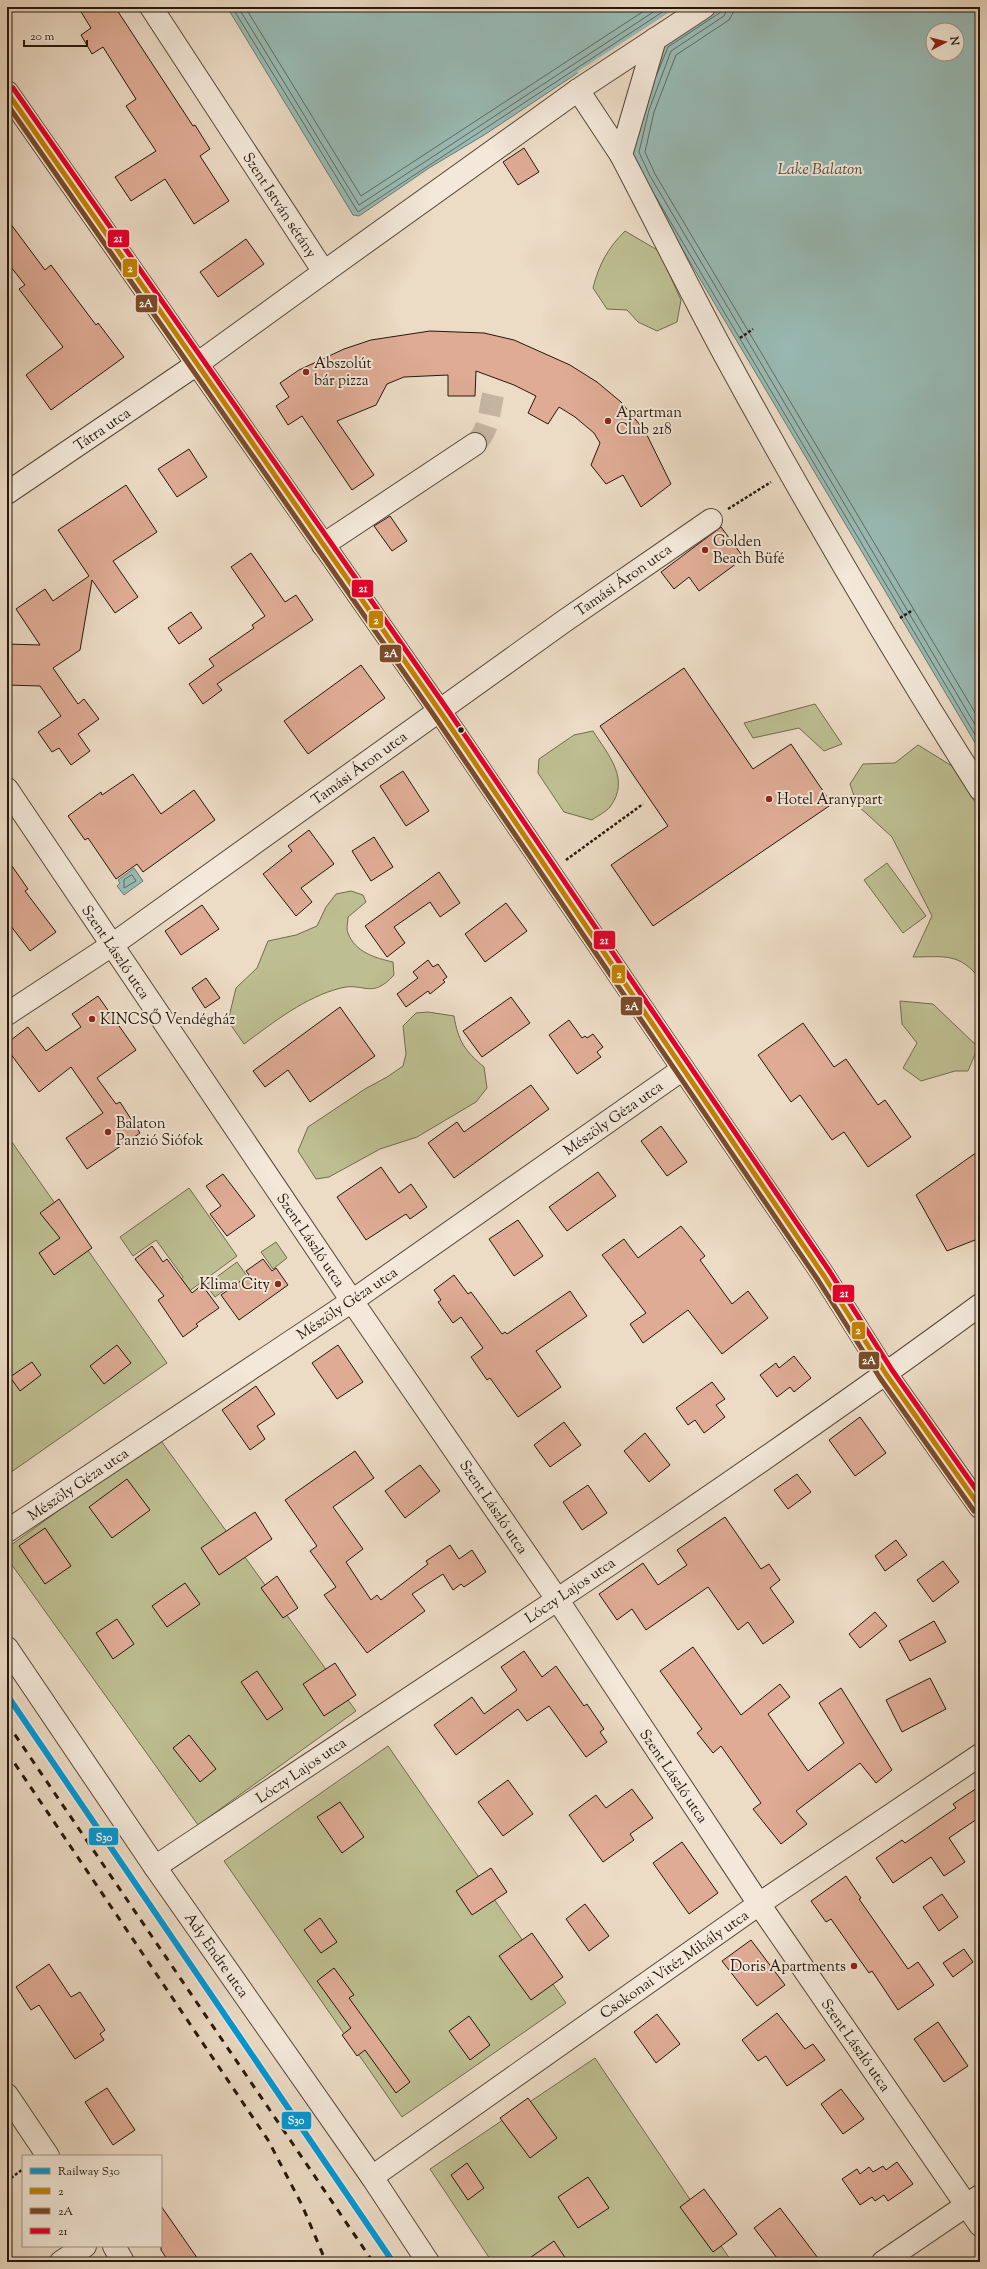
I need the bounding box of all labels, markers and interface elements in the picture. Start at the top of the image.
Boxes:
scale bar [24,22,87,48]
north arrow [925,22,965,62]
text: 20 m [30,28,55,46]
text: N [945,35,962,46]
street label: Szent István sétány [237,149,321,263]
water label: Lake Balaton [777,159,863,182]
line badge: 21 [107,229,130,248]
text: 21 [114,231,123,247]
line badge: 2 [122,258,138,278]
text: 2 [127,261,133,277]
line badge: 2A [135,294,158,313]
text: 2A [139,296,153,312]
place label: Abszolút bár pizza [314,354,372,392]
marker: Abszolút bár pizza [301,367,311,377]
place label: Apartman Club 218 [616,403,682,441]
street label: Tátra utca [70,404,135,457]
marker: Apartman Club 218 [603,416,613,426]
place label: Golden Beach Büfé [713,532,785,570]
street label: Tamási Áron utca [571,539,677,623]
marker: Golden Beach Büfé [700,545,710,555]
line badge: 21 [351,579,374,598]
text: 21 [359,581,368,597]
line badge: 2 [368,610,384,629]
text: 2 [373,613,379,629]
line badge: 2A [379,644,402,663]
text: 2A [384,646,398,662]
unlabelled marker [456,725,466,735]
street label: Tamási Áron utca [307,726,412,811]
place label: Hotel Aranypart [777,790,883,811]
marker: Hotel Aranypart [764,794,774,804]
street label: Szent László utca [76,902,154,1004]
line badge: 21 [593,930,616,950]
text: 21 [600,933,609,949]
line badge: 2 [611,964,626,984]
text: 2 [616,967,622,983]
line badge: 2A [620,996,643,1016]
text: 2A [625,999,639,1015]
place label: KINCSŐ Vendégház [100,1008,235,1031]
marker: KINCSŐ Vendégház [87,1014,97,1024]
street label: Mészöly Géza utca [560,1077,668,1162]
place label: Balaton Panzió Siófok [116,1114,204,1152]
marker: Balaton Panzió Siófok [103,1127,113,1137]
street label: Szent László utca [271,1190,349,1292]
street label: Mészöly Géza utca [293,1263,402,1346]
place label: Klima City [200,1275,271,1296]
marker: Klima City [273,1279,283,1289]
line badge: 21 [832,1284,855,1303]
text: 21 [840,1286,849,1302]
line badge: 2 [851,1321,866,1340]
text: 2 [855,1323,861,1339]
line badge: 2A [858,1351,880,1370]
text: 2A [862,1353,876,1369]
street label: Mészöly Géza utca [24,1444,133,1527]
street label: Szent László utca [454,1457,532,1559]
street label: Lóczy Lajos utca [521,1553,620,1629]
street label: Szent László utca [634,1726,712,1828]
street label: Lóczy Lajos utca [252,1733,351,1809]
line badge: S30 [88,1827,119,1846]
text: S30 [96,1830,113,1846]
street label: Csokonai Vitéz Mihály utca [596,1906,754,2025]
street label: Ady Endre utca [179,1909,253,2003]
place label: Doris Apartments [730,1957,846,1978]
marker: Doris Apartments [849,1961,859,1971]
street label: Szent László utca [815,1995,895,2097]
line badge: S30 [281,2111,312,2130]
text: S30 [288,2113,305,2129]
legend [22,2155,162,2247]
text: Railway S30 [58,2163,120,2181]
text: 2 [58,2183,64,2201]
text: 2A [58,2203,74,2221]
text: 21 [58,2223,68,2241]

